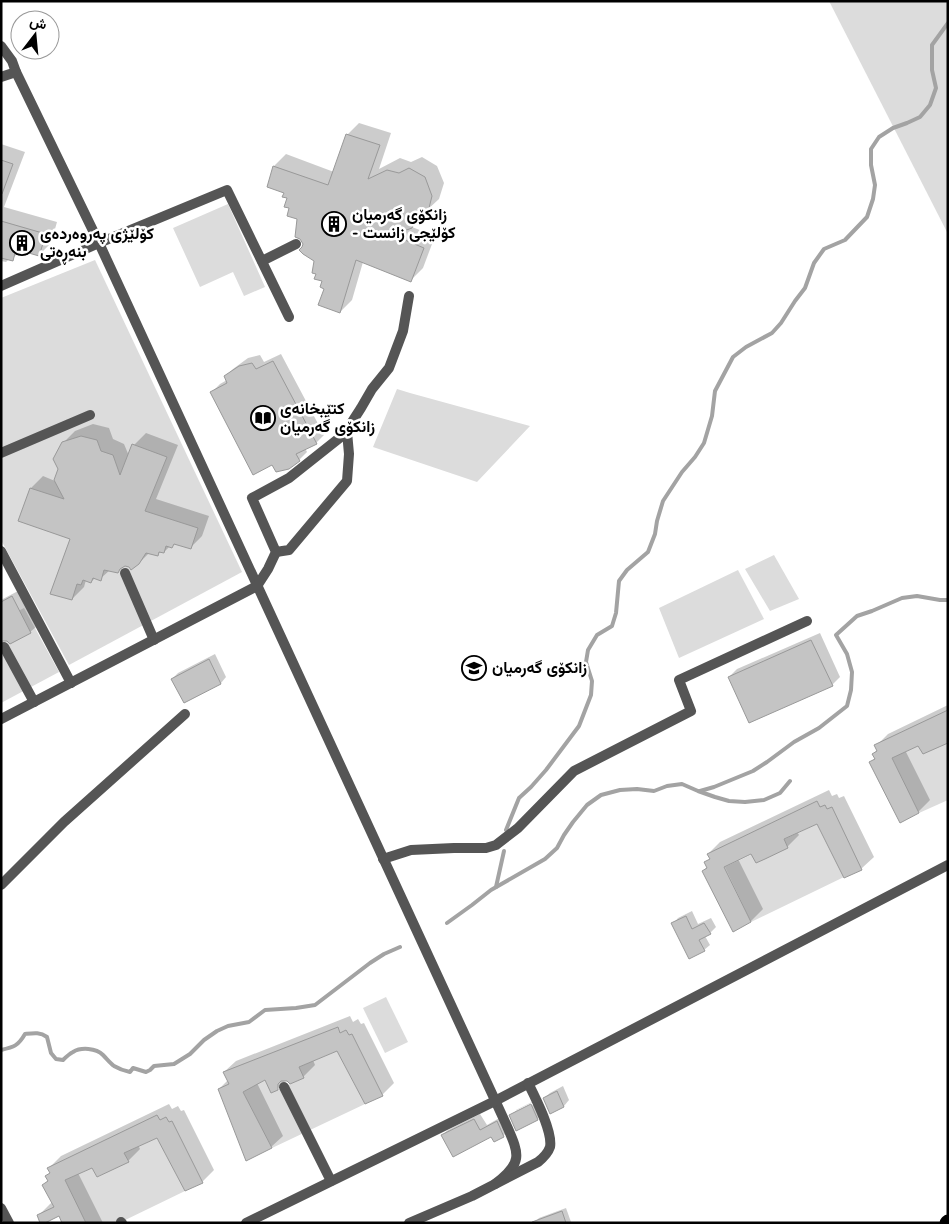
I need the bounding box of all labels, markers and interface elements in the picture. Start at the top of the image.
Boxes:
north arrow [10,10,60,60]
text: ش [28,12,49,34]
place label: زانکۆی گەرمیان - کۆلێجی زانست [352,205,456,243]
building icon: زانکۆی گەرمیان - کۆلێجی زانست [321,211,347,237]
place label: کۆلێژی پەروەردەی بنەڕەتی [40,224,154,265]
building icon: کۆلێژی پەروەردەی بنەڕەتی [9,230,35,256]
place label: کتێبخانەی زانکۆی گەرمیان [280,399,375,437]
library icon: کتێبخانەی زانکۆی گەرمیان [250,405,276,431]
school or university icon: زانکۆی گەرمیان [461,655,487,681]
place label: زانکۆی گەرمیان [492,658,587,678]

